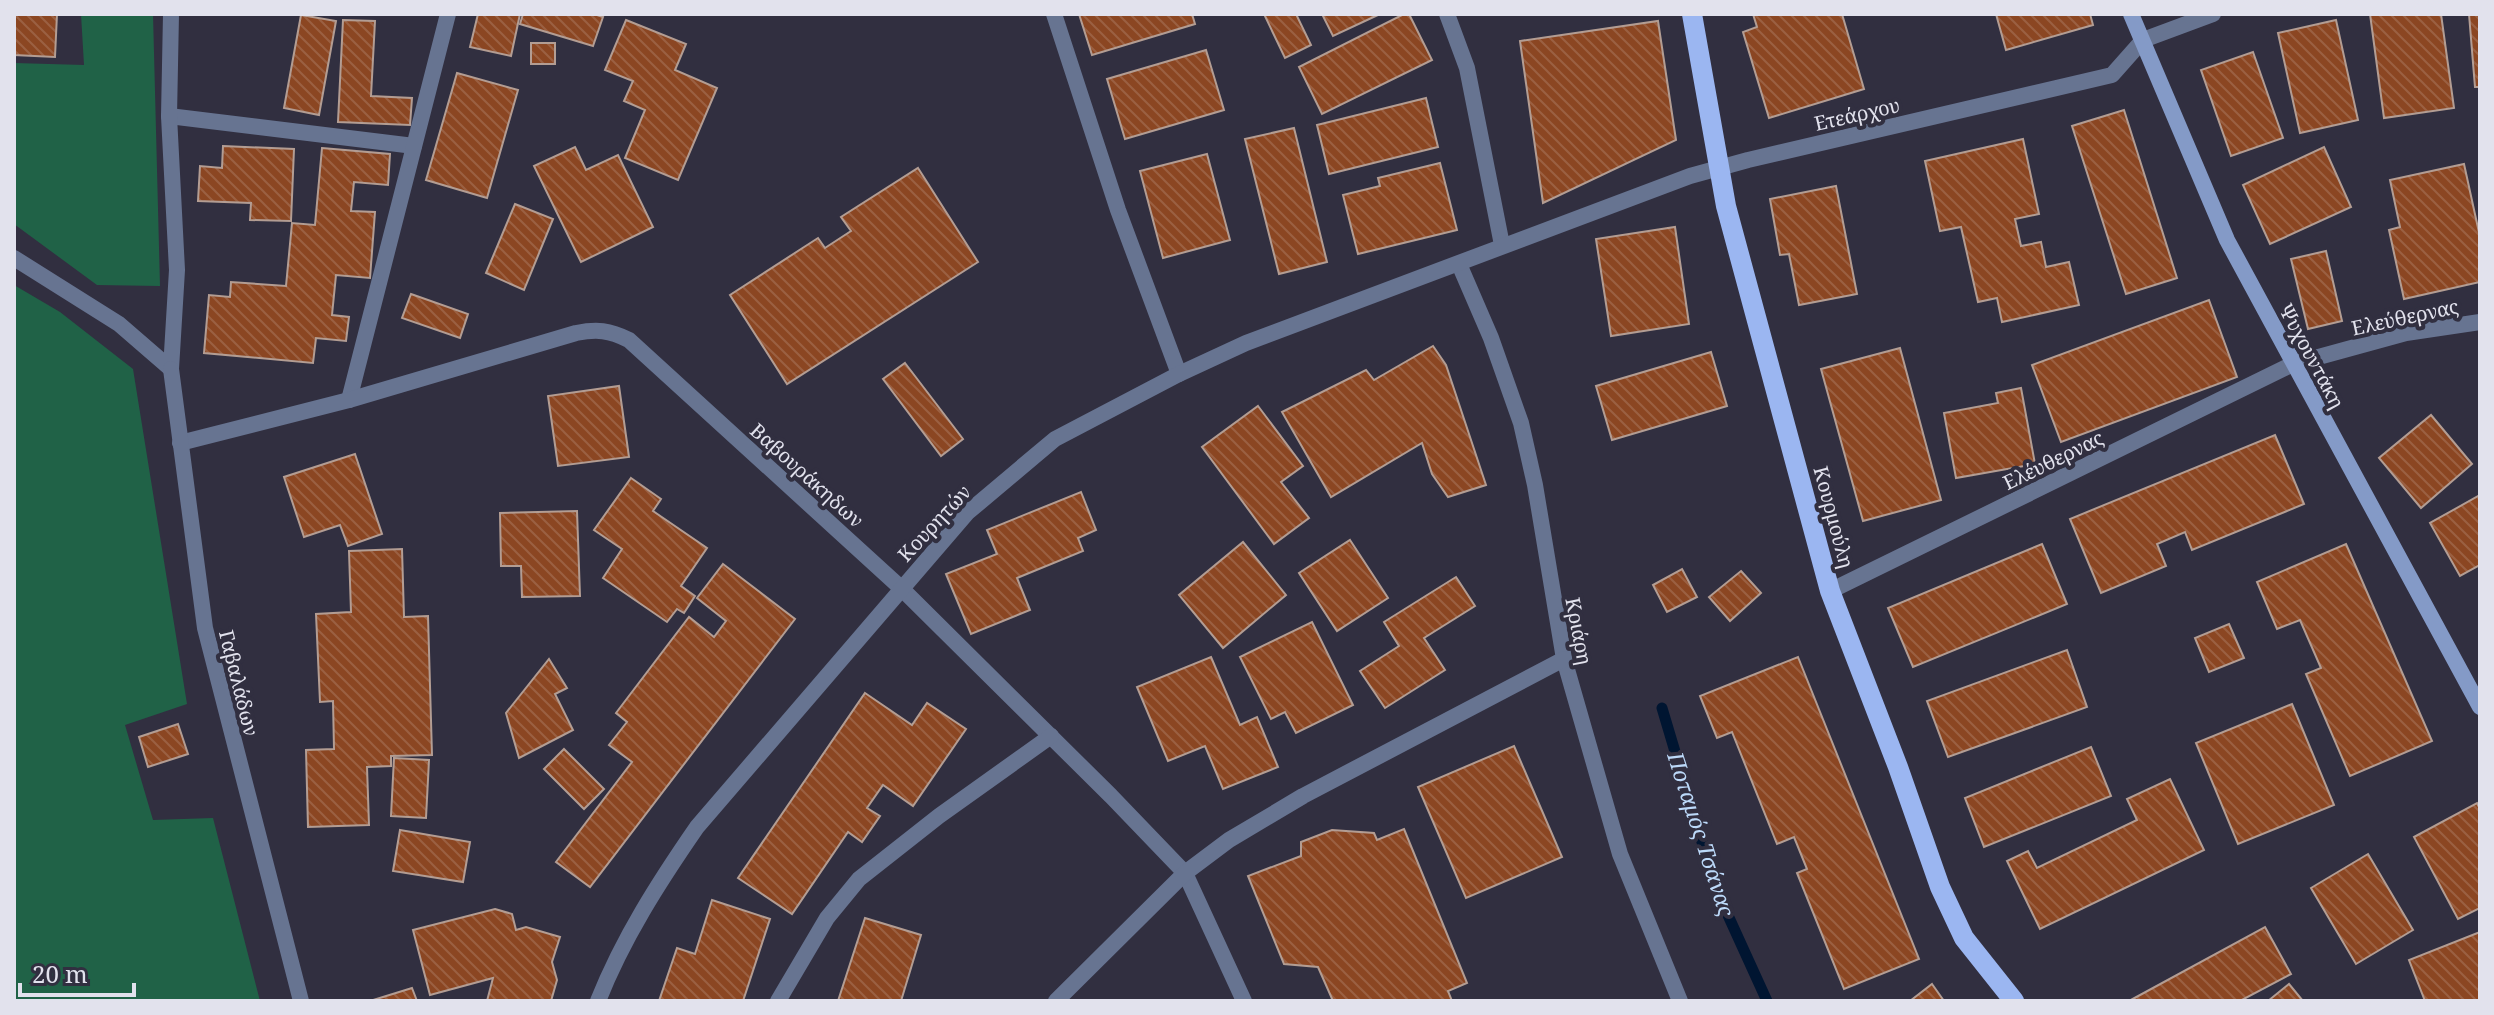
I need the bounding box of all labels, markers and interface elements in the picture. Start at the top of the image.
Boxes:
street label: Ετεάρχου [1812,91,1902,137]
street label: Ελεύθερνας [2349,292,2461,342]
street label: Ψυχουντάκη [2273,299,2351,413]
street label: Βαβουράκηδων [744,417,870,533]
street label: Ελέυθερνας [1998,424,2108,496]
street label: Κουρμούλη [1807,463,1861,571]
street label: Κουρητών [891,479,977,567]
street label: Κριάρη [1559,595,1599,667]
street label: Γαβαλάδων [213,627,265,739]
water label: Ποταμός Τσάνας [1661,747,1743,920]
scale bar [20,947,134,997]
text: 20 m [32,957,88,990]

